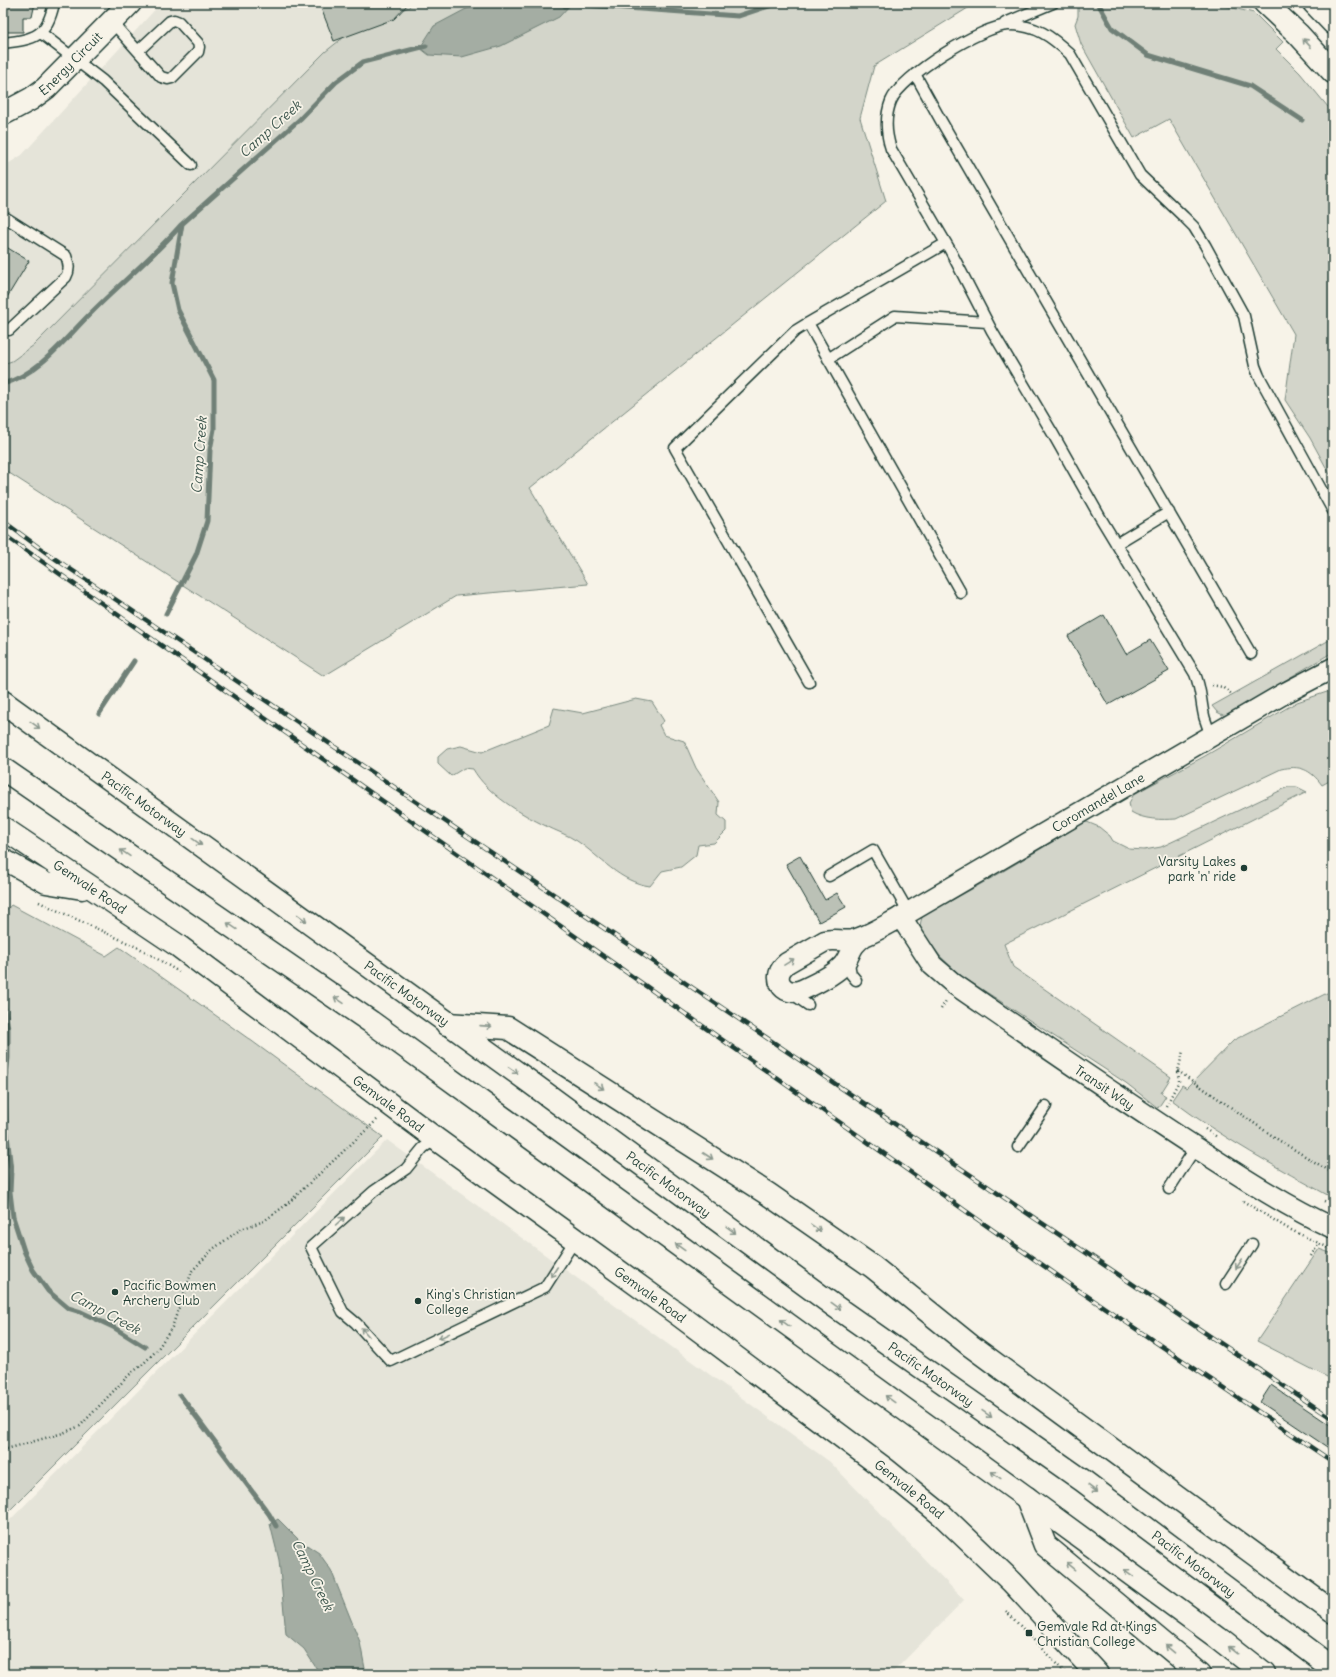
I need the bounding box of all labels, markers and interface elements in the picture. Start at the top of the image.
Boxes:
street label: Energy Circuit [36,28,106,99]
one-way arrow [1302,38,1312,48]
water label: Camp Creek [235,96,305,162]
water label: Camp Creek [187,415,211,494]
one-way arrow [29,721,40,729]
street label: Pacific Motorway [98,768,190,841]
street label: Coromandel Lane [1049,769,1148,836]
one-way arrow [191,838,202,846]
one-way arrow [119,848,131,856]
place label: Varsity Lakes park 'n' ride [1158,853,1236,885]
street label: Gemvale Road [50,856,130,918]
marker: Varsity Lakes park 'n' ride [1239,863,1249,873]
one-way arrow [296,914,307,923]
one-way arrow [227,922,238,930]
street label: Pacific Motorway [361,957,453,1030]
one-way arrow [783,957,795,965]
one-way arrow [334,996,345,1004]
one-way arrow [479,1023,492,1030]
street label: Transit Way [1071,1061,1138,1114]
one-way arrow [507,1066,518,1074]
street label: Gemvale Road [349,1072,428,1136]
one-way arrow [593,1082,605,1090]
street label: Pacific Motorway [623,1148,714,1221]
one-way arrow [702,1152,714,1160]
one-way arrow [335,1216,345,1226]
one-way arrow [811,1224,822,1232]
one-way arrow [725,1225,736,1234]
one-way arrow [674,1243,685,1251]
one-way arrow [1234,1258,1242,1270]
street label: Gemvale Road [611,1263,690,1327]
one-way arrow [550,1267,559,1278]
place label: Pacific Bowmen Archery Club [123,1277,217,1309]
water label: Camp Creek [67,1286,144,1339]
place label: King's Christian College [426,1286,516,1318]
marker: Pacific Bowmen Archery Club [110,1287,120,1297]
marker: King's Christian College [413,1296,423,1306]
one-way arrow [830,1302,841,1310]
one-way arrow [780,1319,791,1327]
one-way arrow [360,1327,370,1337]
one-way arrow [438,1333,450,1340]
street label: Pacific Motorway [885,1338,977,1410]
one-way arrow [885,1395,896,1403]
one-way arrow [982,1410,993,1418]
street label: Gemvale Road [871,1456,948,1523]
one-way arrow [990,1471,1001,1479]
one-way arrow [1088,1485,1099,1493]
street label: Pacific Motorway [1148,1527,1239,1601]
water label: Camp Creek [288,1536,338,1614]
one-way arrow [1065,1561,1076,1570]
one-way arrow [1124,1569,1135,1577]
place label: Gemvale Rd at Kings Christian College [1037,1618,1157,1650]
marker: Gemvale Rd at Kings Christian College [1024,1628,1034,1638]
one-way arrow [1165,1644,1176,1653]
one-way arrow [1228,1646,1239,1654]

